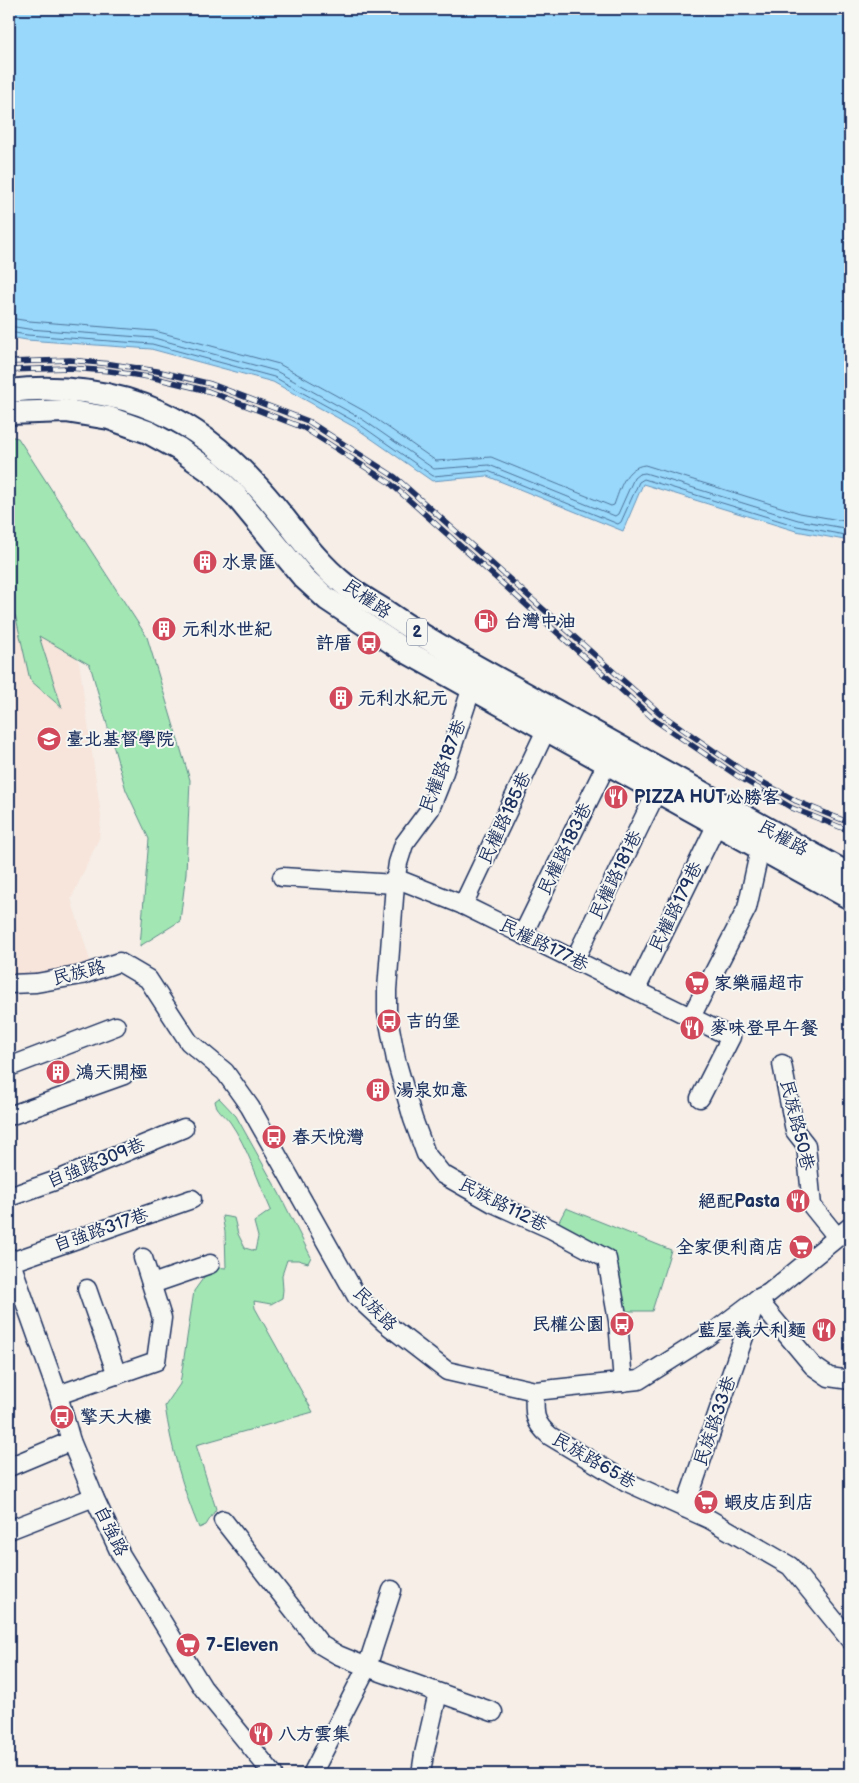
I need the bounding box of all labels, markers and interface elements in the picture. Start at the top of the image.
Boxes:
building icon: 水景匯 [192,549,218,575]
place label: 水景匯 [222,552,276,573]
street label: 民權路 [339,575,395,623]
fuel station icon: 台灣中油 [473,608,499,634]
place label: 台灣中油 [504,611,576,632]
building icon: 元利水世紀 [151,616,177,642]
road number: 2 [407,618,427,646]
place label: 元利水世紀 [182,619,272,640]
bus stop icon: 許厝 [356,630,382,656]
place label: 許厝 [316,633,352,654]
building icon: 元利水紀元 [328,685,354,711]
place label: 元利水紀元 [358,688,448,709]
street label: 民權路187巷 [416,716,470,816]
school or university icon: 臺北基督學院 [36,726,62,752]
place label: 臺北基督學院 [66,729,174,750]
street label: 民權路185巷 [474,768,536,868]
restaurant icon: PIZZA HUT必勝客 [603,784,629,810]
place label: PIZZA HUT必勝客 [634,787,780,808]
street label: 民權路183巷 [534,799,596,899]
street label: 民權路 [754,816,812,860]
street label: 民權路181巷 [585,827,647,923]
street label: 民權路179巷 [645,858,707,956]
street label: 民權路177巷 [496,914,592,976]
street label: 民族路 [50,956,108,990]
supermarket icon: 家樂福超市 [684,970,710,996]
place label: 家樂福超市 [714,973,804,994]
bus stop icon: 吉的堡 [376,1008,402,1034]
place label: 吉的堡 [406,1011,460,1032]
restaurant icon: 麥味登早午餐 [679,1015,705,1041]
place label: 麥味登早午餐 [710,1018,818,1039]
building icon: 鴻天開極 [45,1059,71,1085]
place label: 鴻天開極 [76,1062,148,1083]
building icon: 湯泉如意 [365,1077,391,1103]
street label: 民族路50巷 [776,1077,818,1173]
place label: 湯泉如意 [396,1080,468,1101]
bus stop icon: 春天悅灣 [261,1124,287,1150]
place label: 春天悅灣 [292,1127,364,1148]
street label: 自強路309巷 [44,1134,148,1192]
street label: 民族路112巷 [455,1174,551,1236]
restaurant icon: 絕配Pasta [785,1188,811,1214]
place label: 絕配Pasta [698,1191,780,1212]
street label: 自強路317巷 [51,1204,151,1256]
supermarket icon: 全家便利商店 [788,1234,814,1260]
place label: 全家便利商店 [676,1237,784,1258]
street label: 民族路 [349,1282,401,1336]
bus stop icon: 民權公園 [609,1311,635,1337]
place label: 民權公園 [532,1314,604,1335]
restaurant icon: 藍屋義大利麵 [811,1317,837,1343]
place label: 藍屋義大利麵 [698,1320,806,1341]
street label: 民族路33巷 [690,1373,740,1469]
bus stop icon: 擎天大樓 [49,1404,75,1430]
place label: 擎天大樓 [80,1407,152,1428]
street label: 民族路65巷 [548,1429,640,1493]
supermarket icon: 蝦皮店到店 [693,1489,719,1515]
place label: 蝦皮店到店 [724,1492,814,1513]
street label: 自強路 [90,1502,132,1560]
supermarket icon: 7-Eleven [175,1632,201,1658]
place label: 7-Eleven [206,1635,278,1656]
restaurant icon: 八方雲集 [248,1721,274,1747]
place label: 八方雲集 [278,1724,350,1745]

